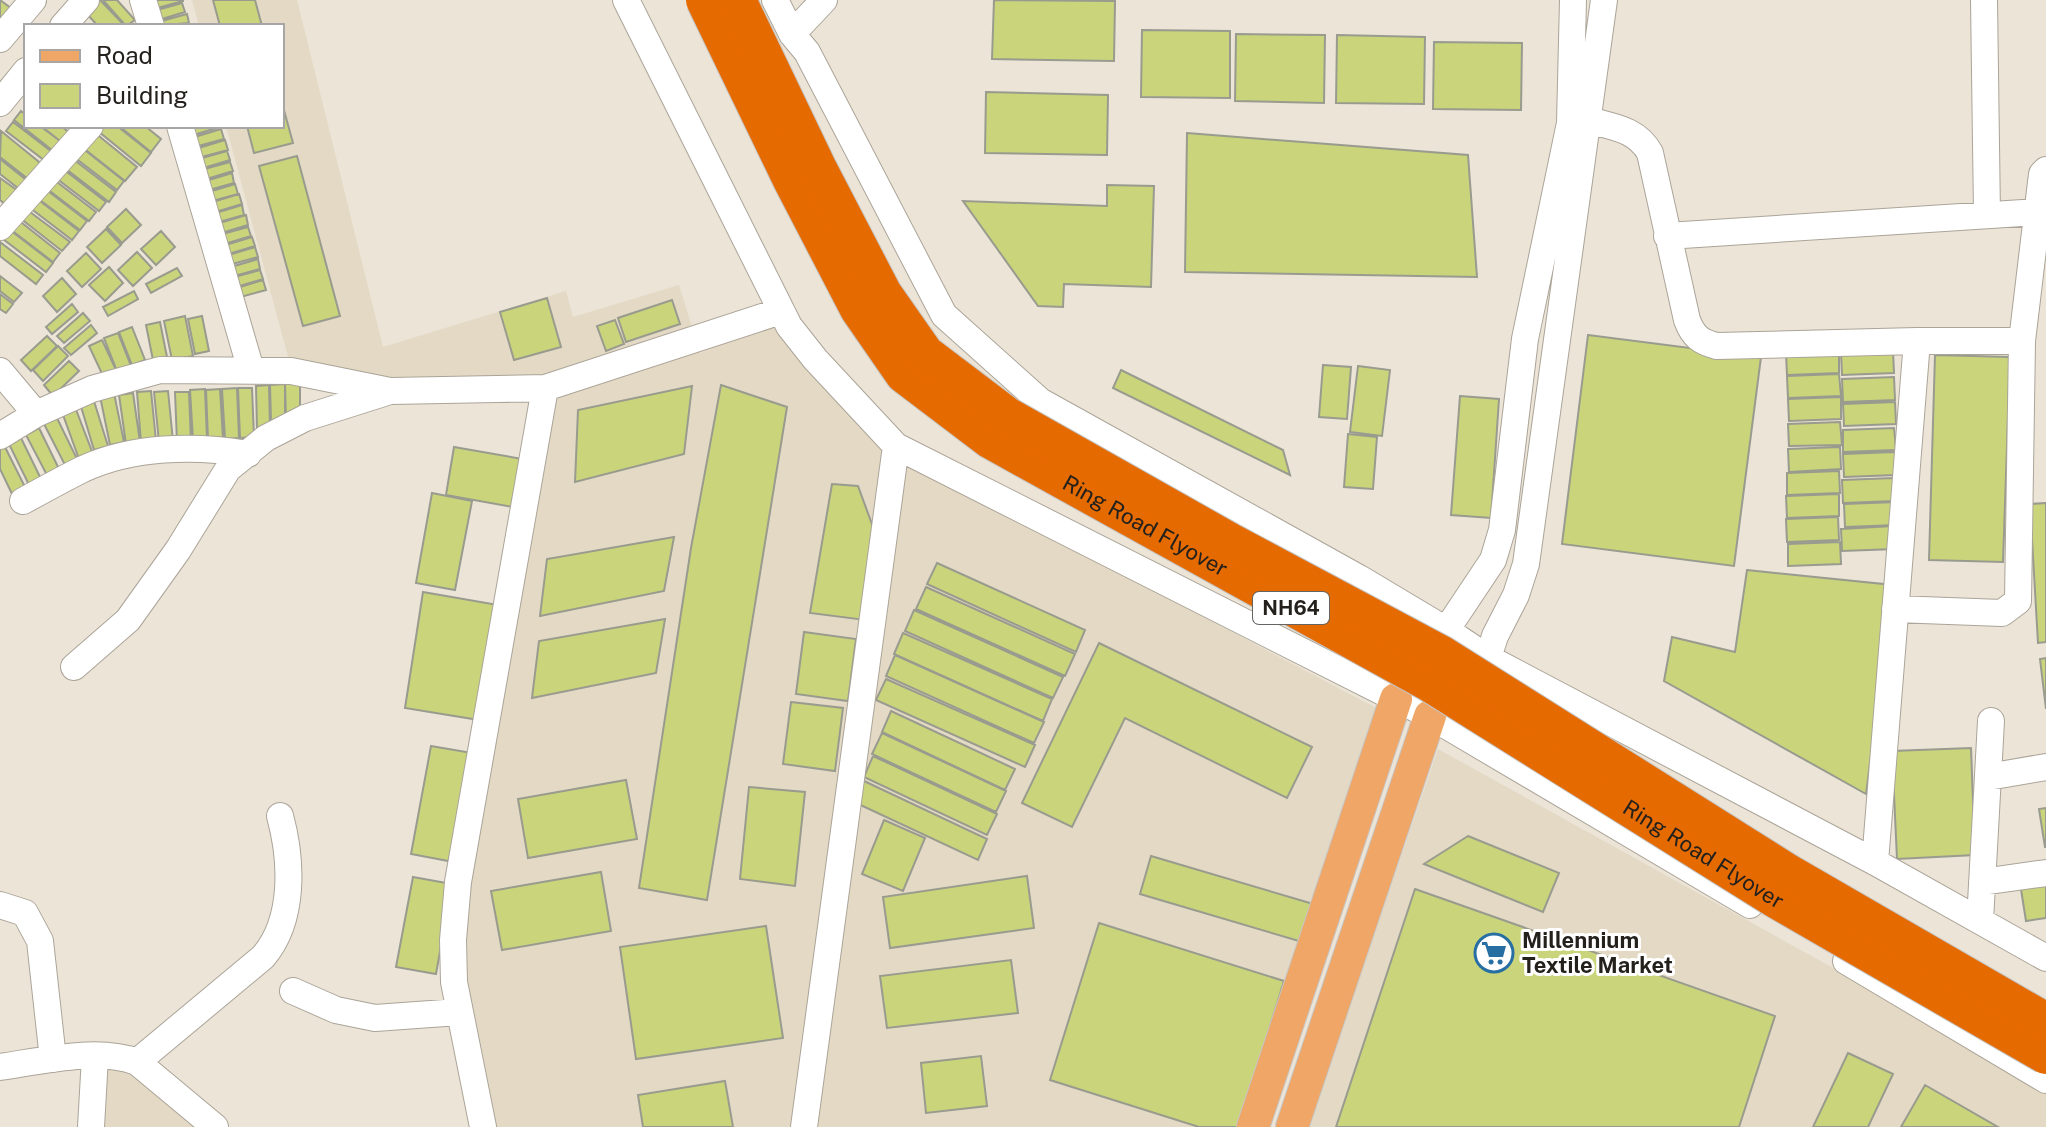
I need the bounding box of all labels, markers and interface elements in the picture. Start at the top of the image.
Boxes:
legend [24,24,284,128]
text: Road [96,41,153,69]
text: Building [96,81,188,109]
street label: Ring Road Flyover [1058,469,1232,582]
road number: NH64 [1253,592,1329,624]
street label: Ring Road Flyover [1618,794,1789,914]
place label: Millennium Textile Market [1522,927,1673,978]
supermarket icon: Millennium Textile Market [1473,932,1515,974]

